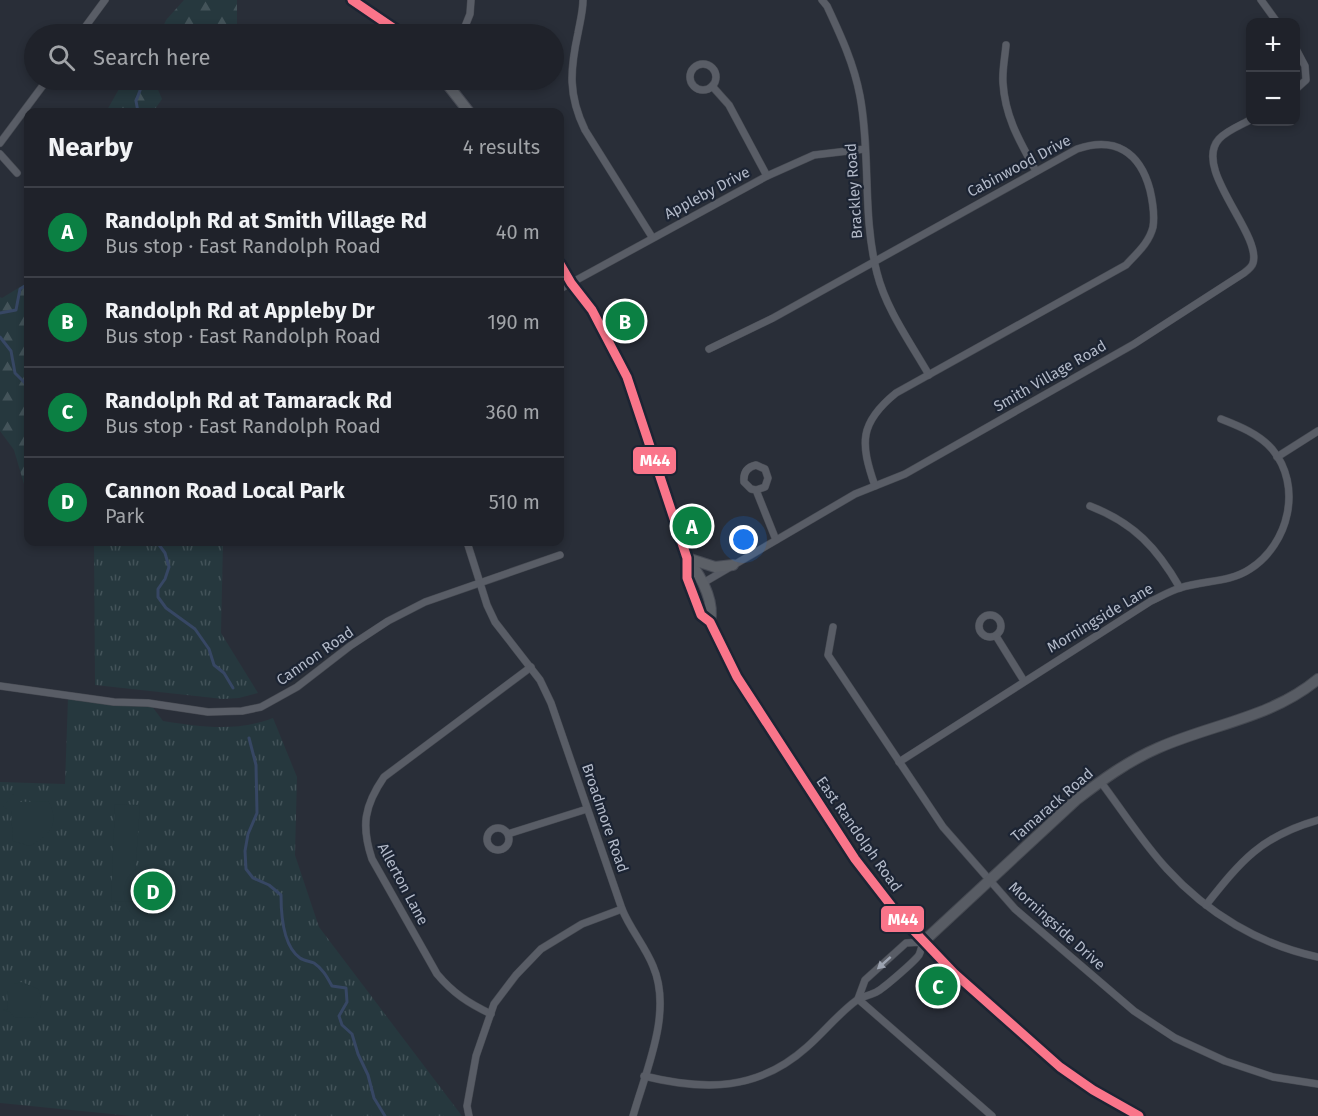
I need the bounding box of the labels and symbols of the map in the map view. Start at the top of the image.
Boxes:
street label: Cabinwood Drive [964,131,1074,201]
street label: Brackley Road [842,143,866,239]
street label: Appleby Drive [661,163,753,223]
pin: B [606,298,644,344]
street label: Smith Village Road [990,336,1110,416]
line badge: M44 [632,446,677,475]
text: M44 [640,451,670,470]
pin: A [672,504,712,548]
your location [729,525,758,554]
street label: Morningside Lane [1044,579,1156,657]
street label: Cannon Road [273,623,357,689]
street label: Broadmore Road [578,761,632,875]
street label: Tamarack Road [1007,764,1097,846]
street label: East Randolph Road [812,773,906,895]
street label: Allerton Lane [374,840,432,928]
pin: D [134,868,172,914]
street label: Morningside Drive [1005,878,1109,974]
line badge: M44 [880,905,925,933]
text: M44 [888,910,918,929]
one-way arrow [877,956,892,970]
pin: C [918,964,958,1008]

